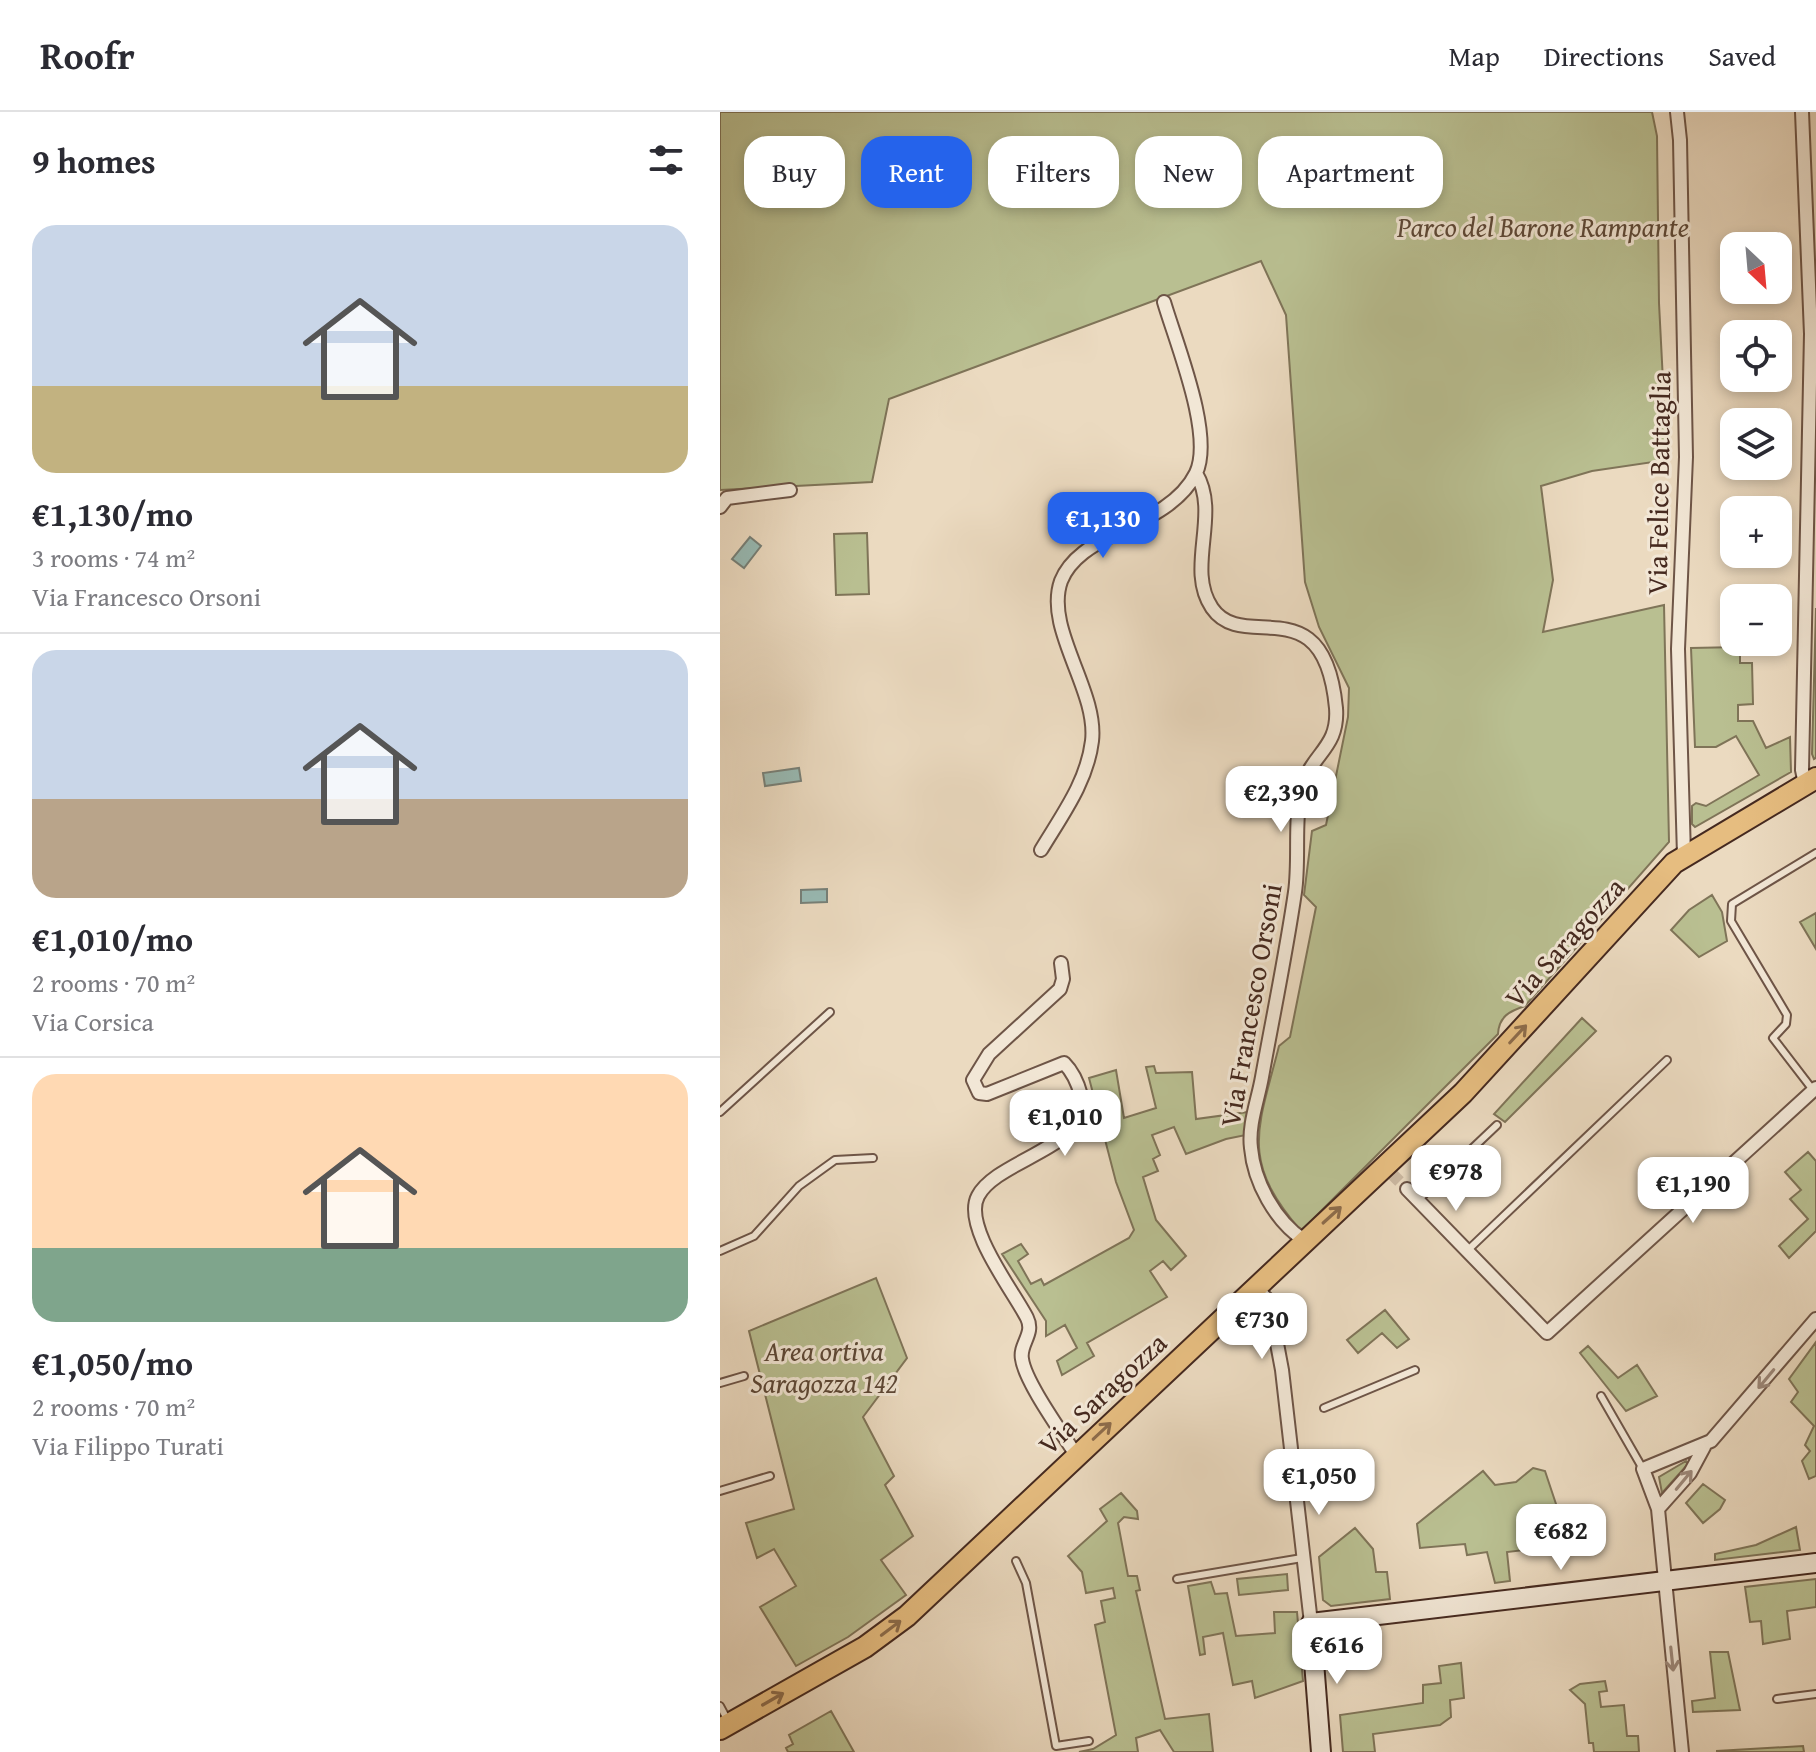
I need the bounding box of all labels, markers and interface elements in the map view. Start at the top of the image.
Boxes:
text: Roofr [40,27,135,83]
text: Map [1448,35,1500,76]
text: Directions [1544,35,1664,76]
text: Saved [1708,35,1776,76]
text: 9 homes [32,136,156,185]
chip: Buy [744,136,845,208]
chip: Rent [861,136,972,208]
chip: Filters [988,136,1119,208]
chip: New [1135,136,1242,208]
chip: Apartment [1258,136,1443,208]
icon: filters [644,138,688,182]
park label: Parco del Barone Rampante [1396,206,1689,247]
north arrow [1720,232,1792,304]
map controls [1720,232,1792,656]
icon: home [288,277,432,421]
button: locate [1720,320,1792,392]
street label: Via Felice Battaglia [1636,370,1680,595]
button: layers [1720,408,1792,480]
text: €1,130/mo [32,489,193,538]
pin: €1,130 [1038,492,1168,560]
button: + [1720,496,1792,568]
text: €1,130 [1066,498,1140,537]
text: 3 rooms · 74 m² [32,538,195,577]
text: Via Francesco Orsoni [32,577,261,616]
button: − [1720,584,1792,656]
icon: home [288,702,432,846]
pin: €2,390 [1216,766,1346,834]
text: €2,390 [1244,772,1318,811]
street label: Via Saragozza [1494,867,1634,1016]
street label: Via Francesco Orsoni [1208,880,1292,1130]
text: €1,010/mo [32,914,193,963]
text: 2 rooms · 70 m² [32,963,195,1002]
text: Via Corsica [32,1002,154,1041]
one-way arrow [1509,1024,1527,1044]
pin: €1,010 [1000,1090,1130,1158]
text: €1,010 [1028,1096,1102,1135]
icon: home [288,1126,432,1270]
pin: €978 [1409,1145,1503,1213]
text: €978 [1429,1151,1483,1190]
pin: €1,190 [1628,1157,1758,1225]
text: €1,190 [1656,1163,1730,1202]
one-way arrow [1321,1206,1341,1224]
pin: €730 [1215,1293,1309,1361]
text: €730 [1235,1299,1289,1338]
street label: Via Saragozza [1028,1322,1176,1464]
park label: Area ortiva Saragozza 142 [750,1330,898,1403]
text: €1,050/mo [32,1338,193,1387]
one-way arrow [1757,1368,1775,1389]
text: 2 rooms · 70 m² [32,1387,195,1426]
one-way arrow [1091,1423,1111,1441]
text: Via Filippo Turati [32,1426,224,1465]
pin: €1,050 [1254,1449,1384,1517]
text: €1,050 [1282,1455,1356,1494]
one-way arrow [1675,1470,1693,1490]
pin: €682 [1514,1504,1608,1572]
text: €682 [1534,1510,1588,1549]
pin: €616 [1290,1618,1384,1686]
one-way arrow [880,1619,901,1636]
text: €616 [1310,1624,1364,1663]
one-way arrow [1665,1645,1680,1672]
one-way arrow [761,1691,784,1707]

